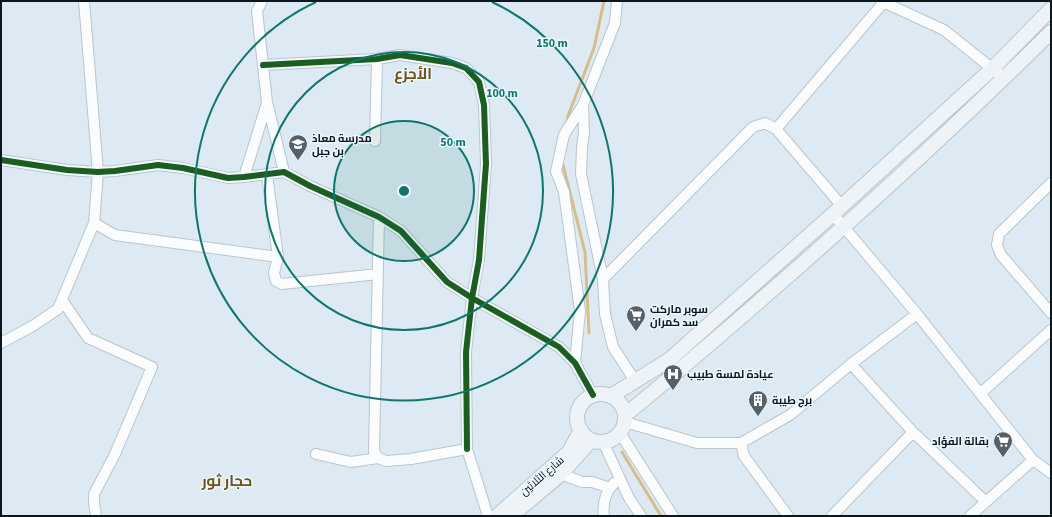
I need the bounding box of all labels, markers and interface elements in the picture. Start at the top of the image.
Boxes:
text: 150 m [536,35,568,52]
district label: الأجزع [394,64,432,85]
text: 100 m [486,85,518,102]
place label: مدرسة معاذ بن جبل [312,131,372,159]
school or university icon: مدرسة معاذ بن جبل [287,133,309,161]
text: 50 m [440,134,466,151]
centre of rings [397,184,411,198]
place label: سوبر ماركت سد كمران [650,302,708,330]
supermarket icon: سوبر ماركت سد كمران [625,304,647,332]
hospital icon: عيادة لمسة طبيب [662,363,684,391]
place label: عيادة لمسة طبيب [687,367,774,382]
building icon: برج طيبة [747,389,769,417]
place label: برج طيبة [772,393,812,408]
supermarket icon: بقالة الفؤاد [992,430,1014,458]
place label: بقالة الفؤاد [932,434,989,449]
street label: شارع الثلاثين [517,453,567,499]
district label: حجار ثور [201,471,252,492]

